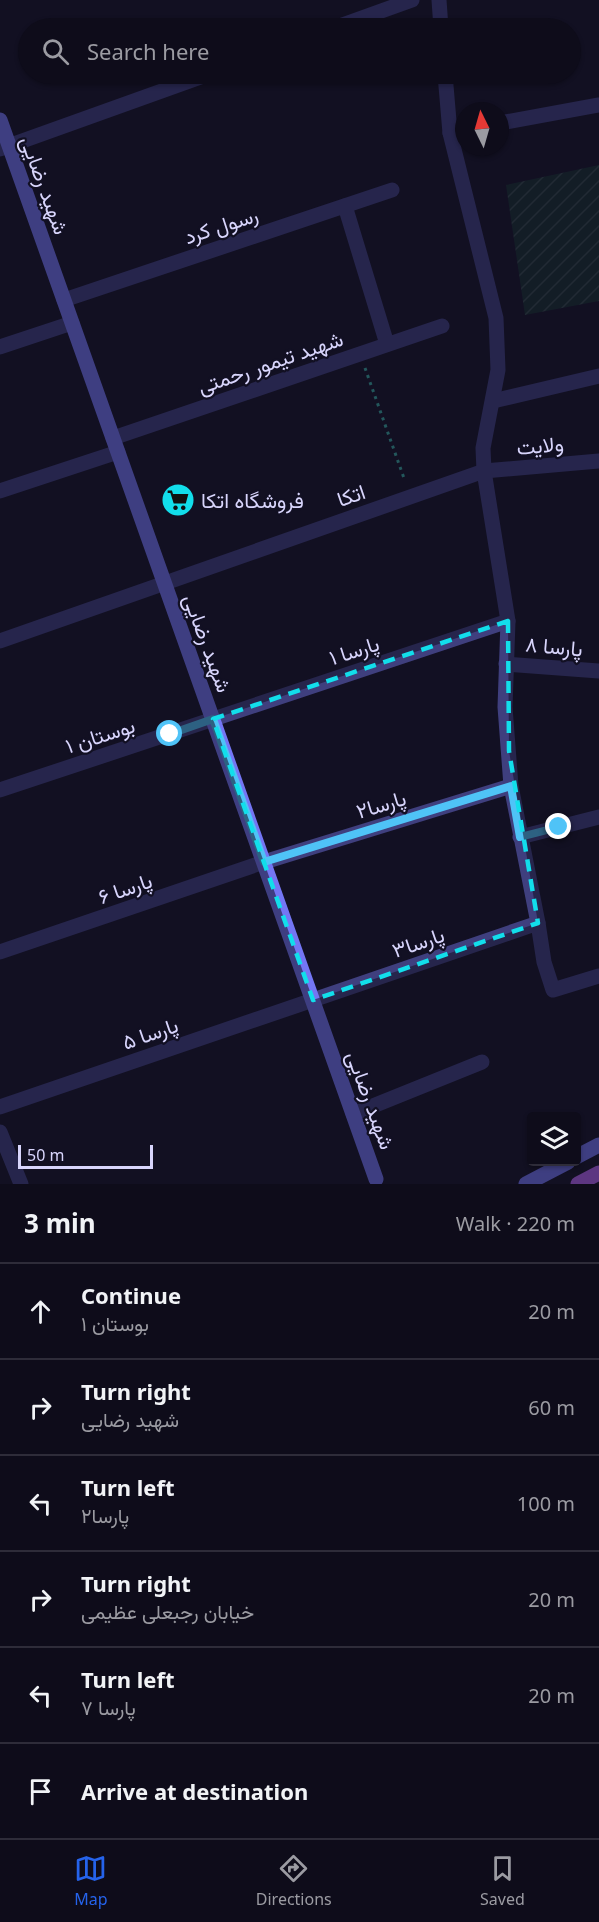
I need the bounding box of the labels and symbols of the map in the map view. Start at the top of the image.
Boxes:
north arrow [455,102,509,156]
street label: شهید رضایی [14,132,76,238]
street label: رسول کرد [180,200,262,250]
street label: شهید تیمور رحمتی [194,324,346,400]
street label: ولایت [515,429,565,461]
street label: اتکا [333,477,369,513]
supermarket icon: فروشگاه اتکا [160,482,196,518]
place label: فروشگاه اتکا [201,486,304,514]
street label: شهید رضایی [177,590,239,696]
street label: پارسا ۱ [325,629,383,672]
street label: پارسا ۸ [524,630,584,663]
street label: بوستان ۱ [62,711,138,759]
route start [156,720,182,746]
street label: پارسا۲ [353,783,410,826]
route end [545,813,571,839]
street label: پارسا ۶ [94,866,156,911]
street label: پارسا۳ [388,920,448,965]
street label: پارسا ۵ [118,1010,182,1057]
street label: شهید رضایی [340,1047,402,1153]
scale bar [18,1142,153,1170]

